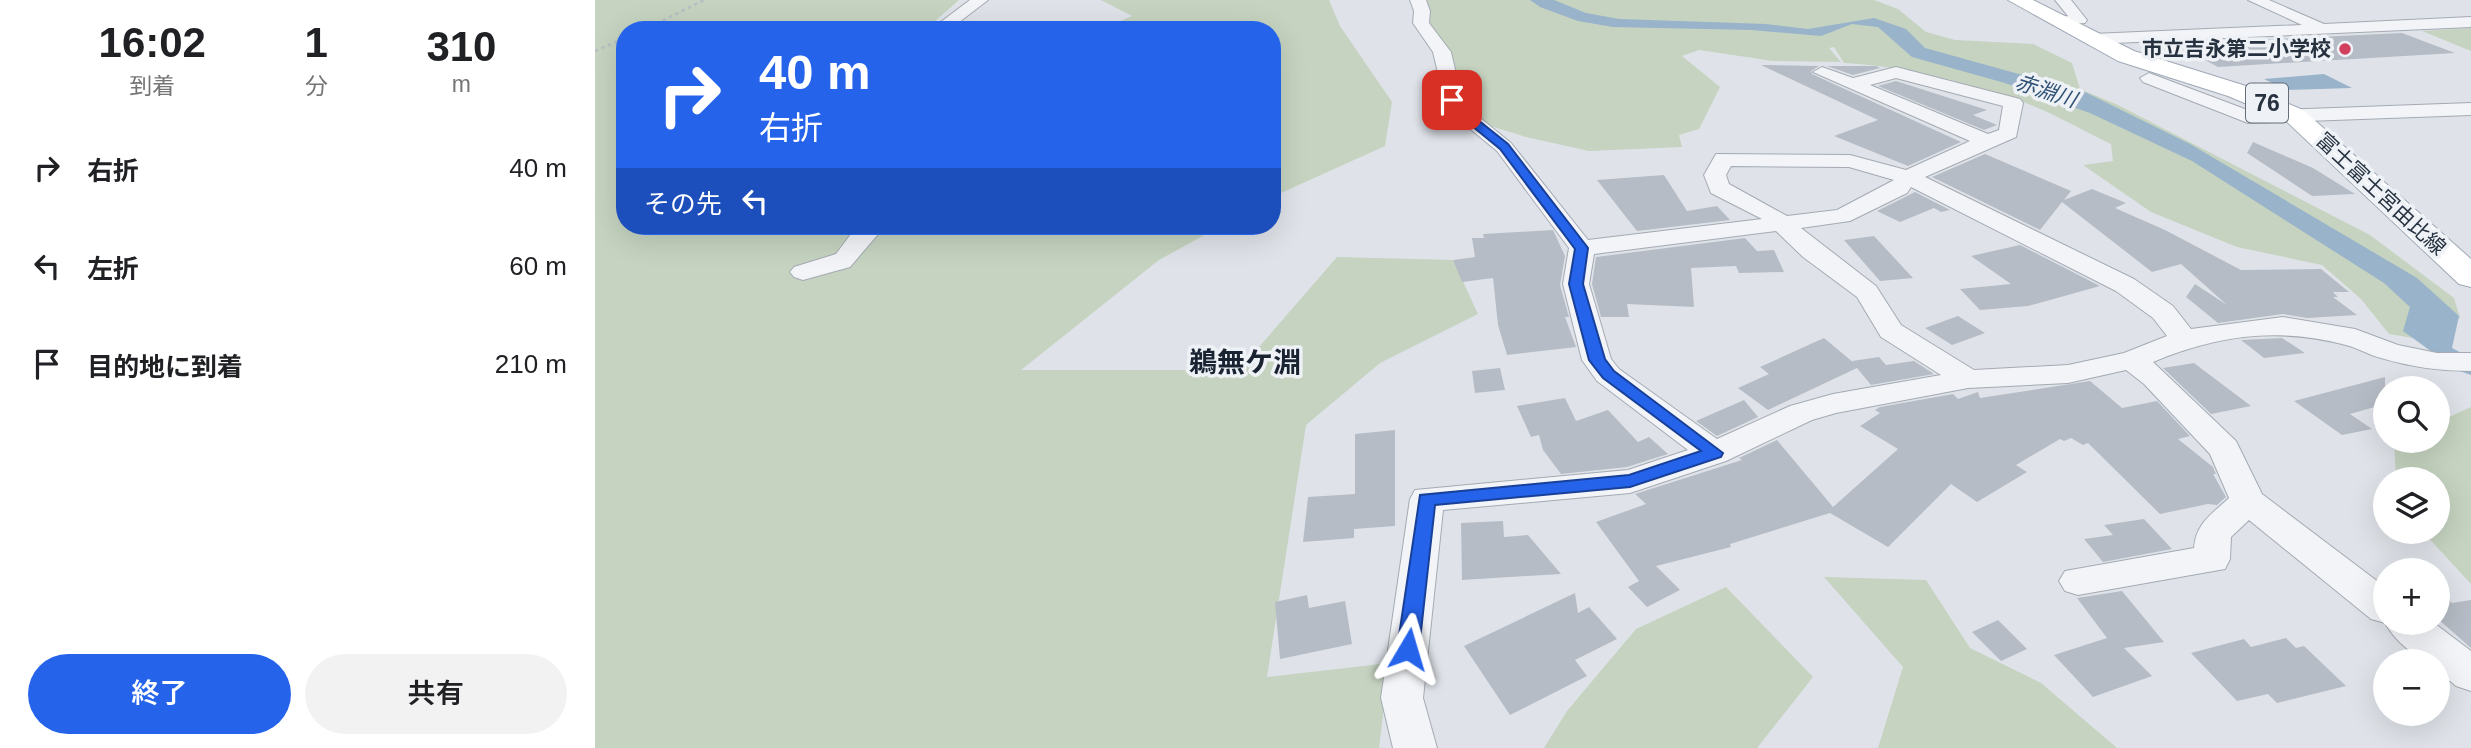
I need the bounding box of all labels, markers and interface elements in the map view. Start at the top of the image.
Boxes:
text: 16:02 [99,19,206,66]
text: 1 [304,19,328,66]
text: 310 [426,23,496,70]
place label: 市立吉永第二小学校 [2142,37,2331,60]
marker: 市立吉永第二小学校 [2337,41,2353,57]
text: 40 m [759,45,871,99]
icon: right [644,49,735,140]
pin [1422,70,1482,130]
water label: 赤淵川 [2013,70,2082,112]
text: m [452,71,471,97]
text: 到着 [129,73,175,99]
text: 分 [305,73,328,99]
icon: arrive [1433,81,1471,119]
road number: 76 [2246,83,2288,122]
text: 右折 [759,110,823,146]
street label: 富士富士宮由比線 [2312,128,2451,259]
icon: right [28,149,66,187]
text: 40 m [509,153,567,183]
text: 右折 [87,156,139,186]
icon: left [736,182,774,220]
text: その先 [644,189,722,219]
icon: left [28,247,66,285]
text: 60 m [509,251,567,281]
text: 左折 [87,254,139,284]
icon: arrive [28,345,66,383]
district label: 鵜無ケ淵 [1189,347,1301,378]
text: 210 m [495,349,567,379]
text: 目的地に到着 [87,352,243,382]
map controls [2373,376,2450,726]
button: search [2373,376,2450,453]
button: layers [2373,467,2450,544]
button: + [2373,558,2450,635]
position arrow [1371,612,1445,686]
button: − [2373,649,2450,726]
button: 終了 [28,654,291,734]
button: 共有 [305,654,567,734]

